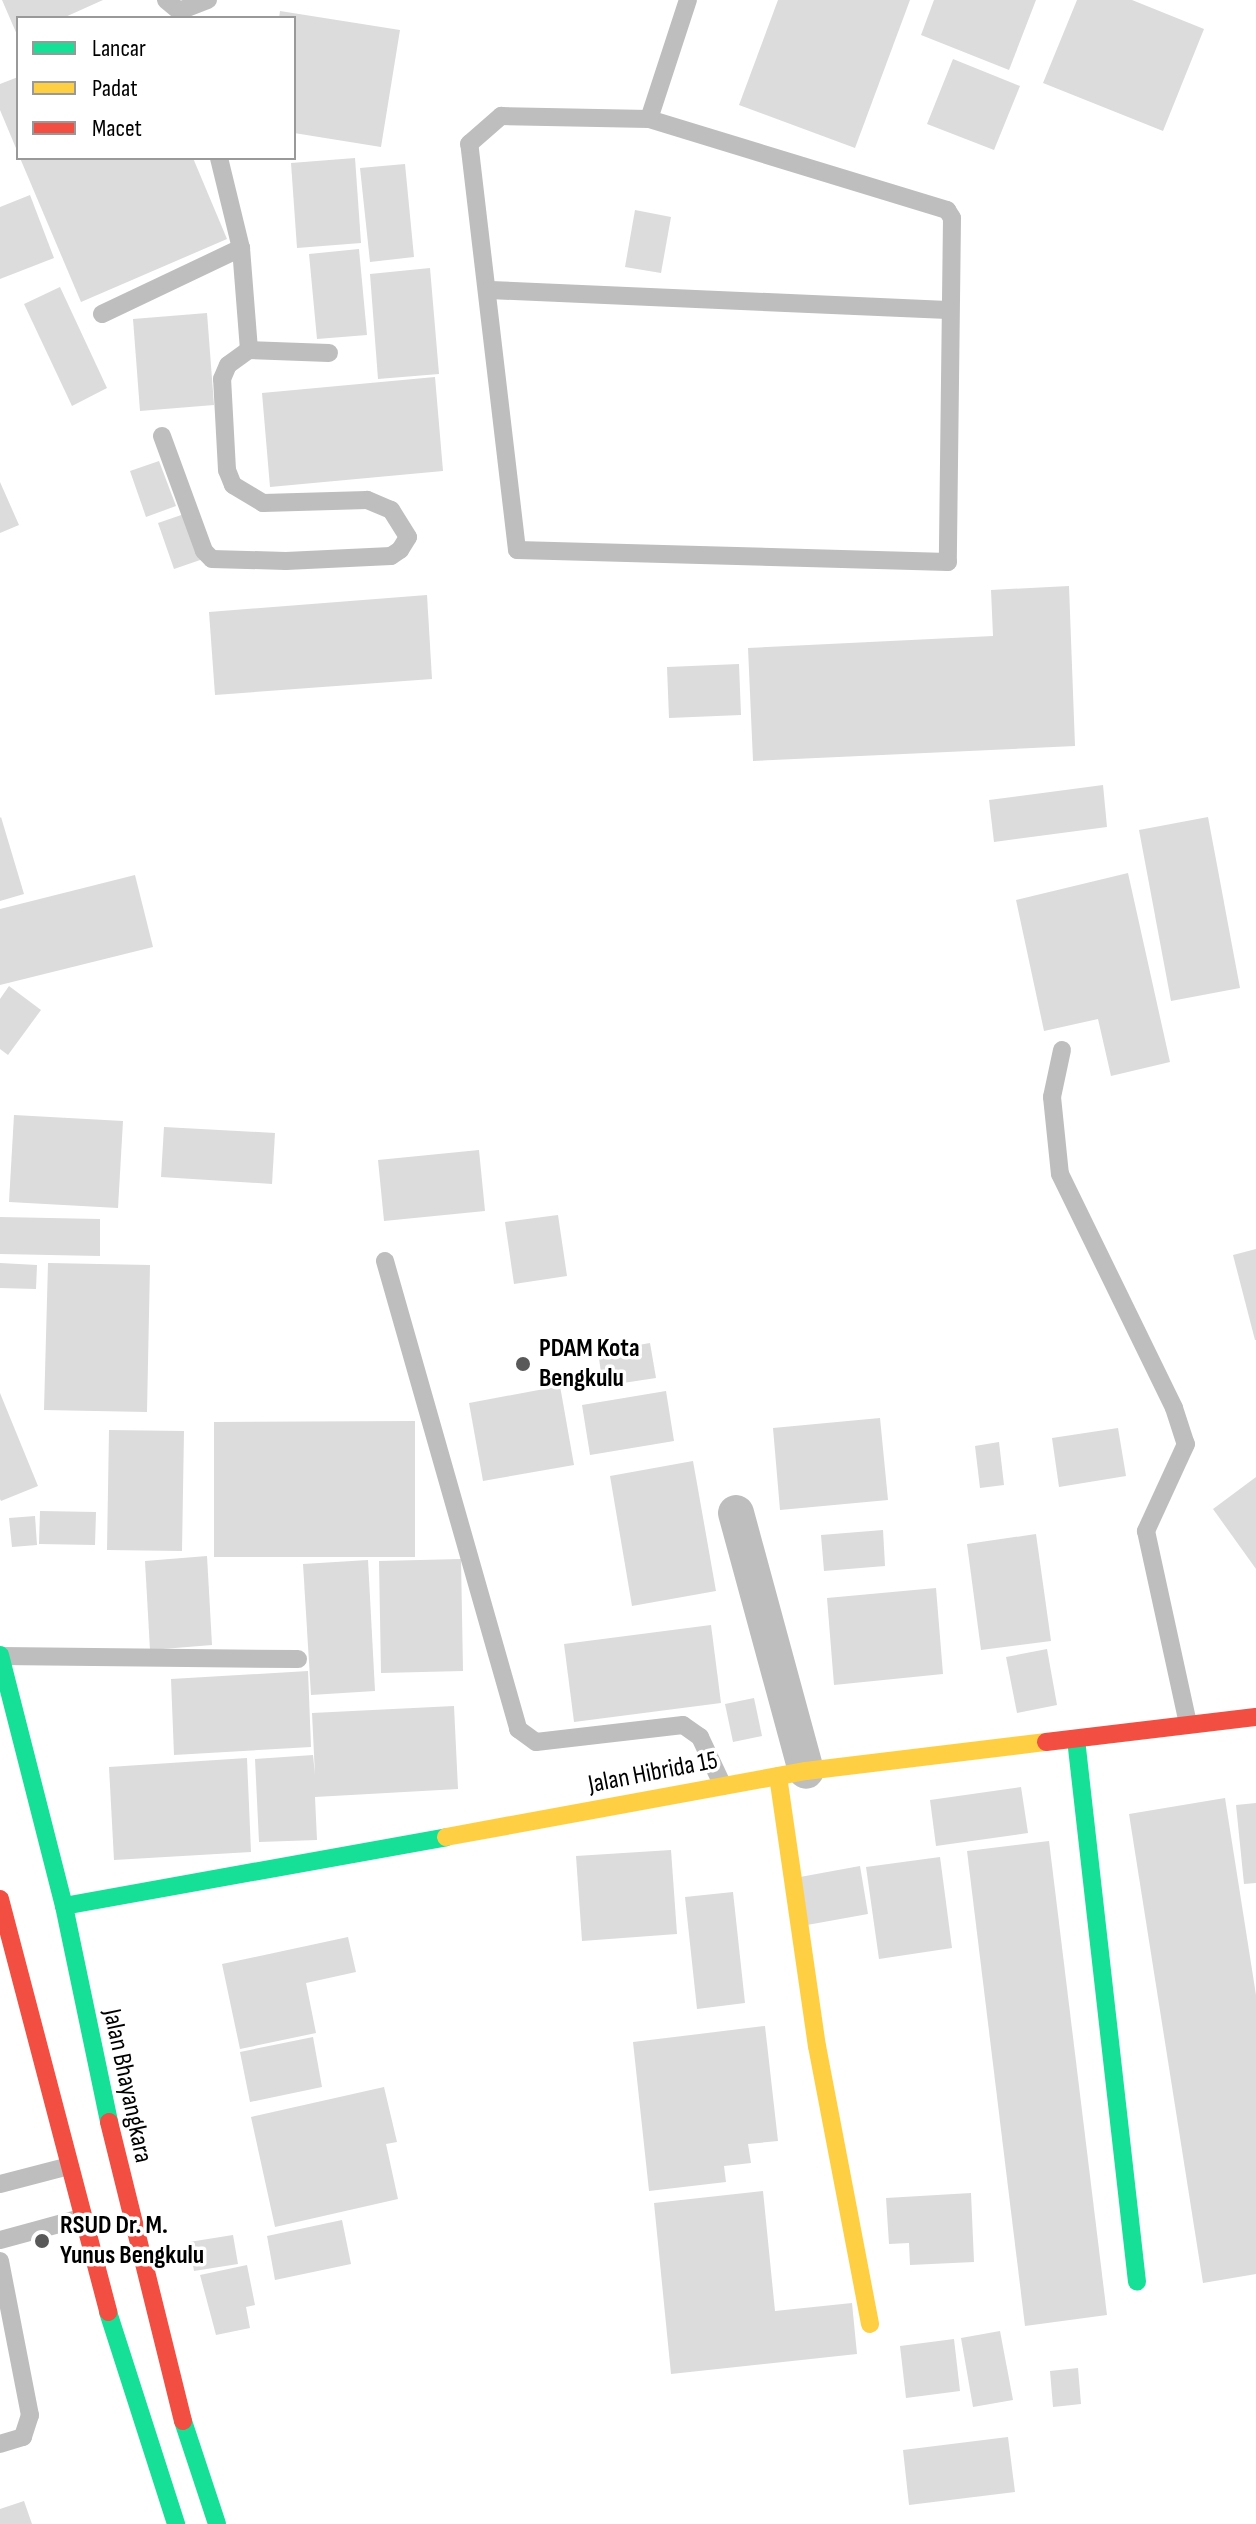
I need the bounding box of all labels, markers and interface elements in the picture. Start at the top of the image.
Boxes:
legend [16,16,296,160]
text: Lancar [92,34,146,63]
text: Padat [92,74,138,103]
text: Macet [92,114,142,143]
place label: PDAM Kota Bengkulu [539,1333,640,1394]
marker: PDAM Kota Bengkulu [514,1355,532,1373]
street label: Jalan Hibrida 15 [586,1745,720,1801]
street label: Jalan Bhayangkara [96,2006,158,2166]
place label: RSUD Dr. M. Yunus Bengkulu [60,2210,204,2272]
marker: RSUD Dr. M. Yunus Bengkulu [31,2230,53,2252]

